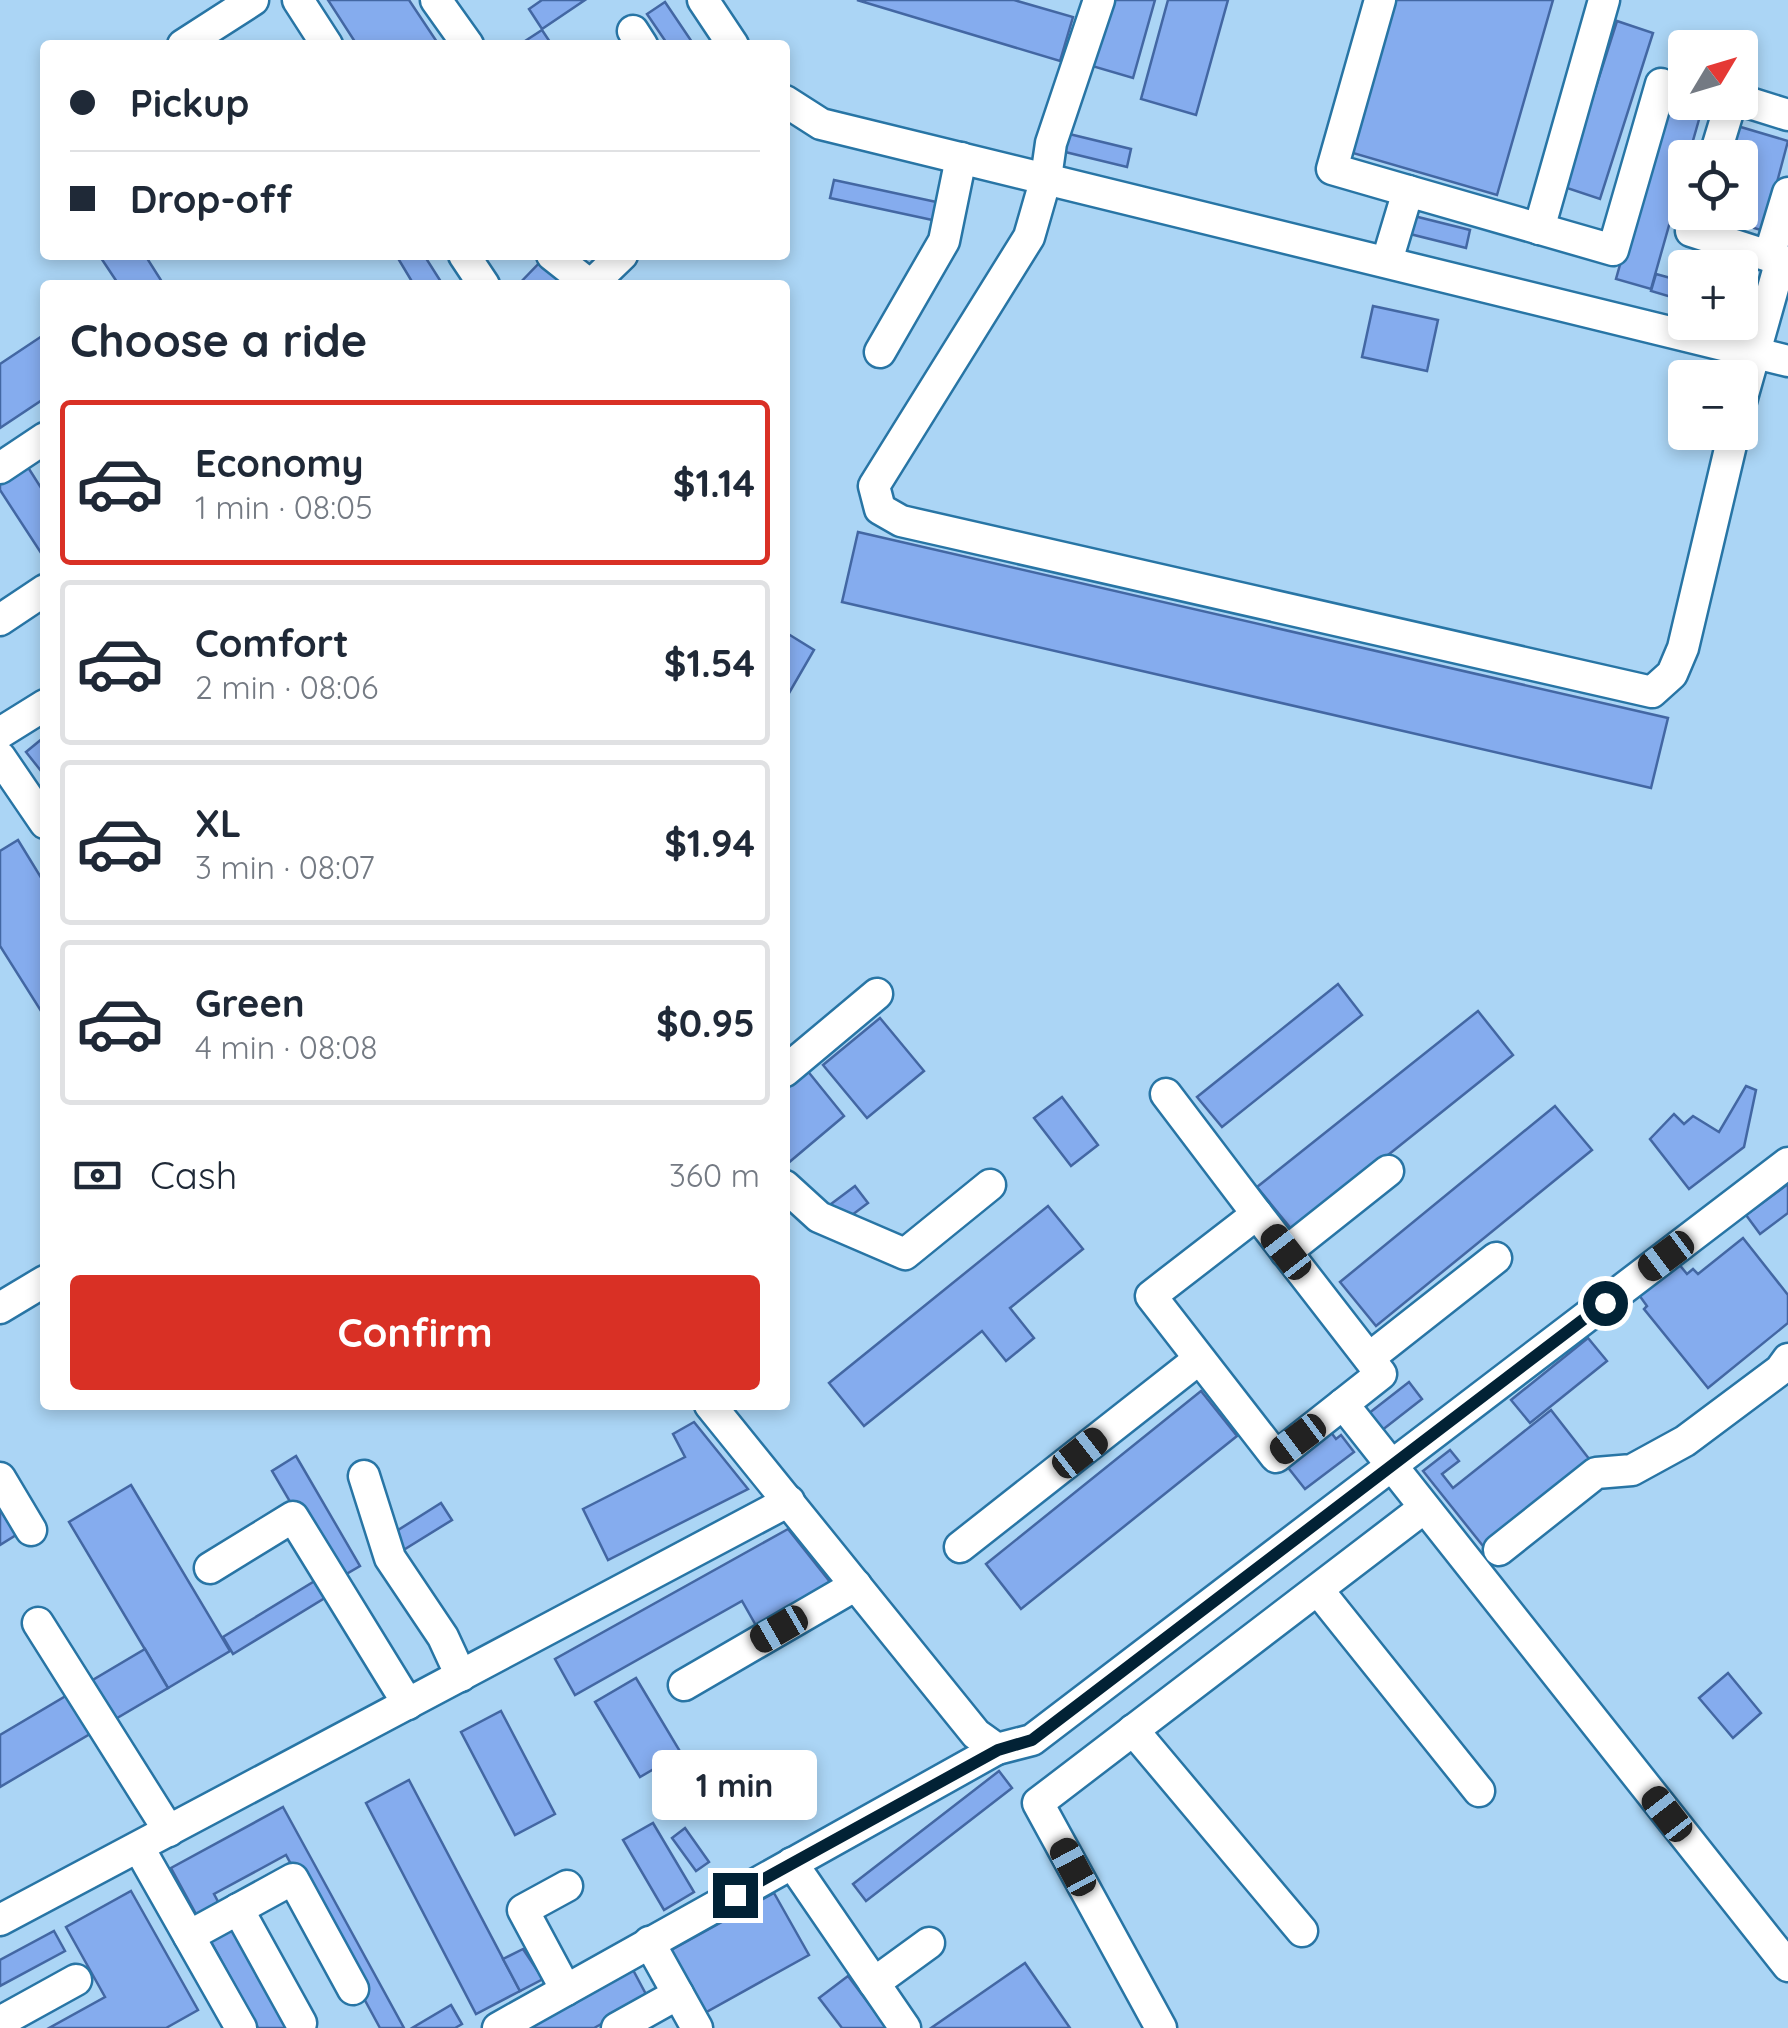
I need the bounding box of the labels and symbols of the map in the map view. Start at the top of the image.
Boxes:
north arrow [1668,30,1758,120]
car [1256,1219,1316,1285]
car [1633,1226,1699,1286]
route start [1583,1281,1628,1326]
car [1265,1409,1331,1469]
car [1047,1423,1113,1483]
car [746,1601,812,1657]
callout: 1 min [652,1750,818,1820]
car [1637,1781,1697,1847]
car [1046,1833,1100,1901]
route end [713,1873,758,1918]

